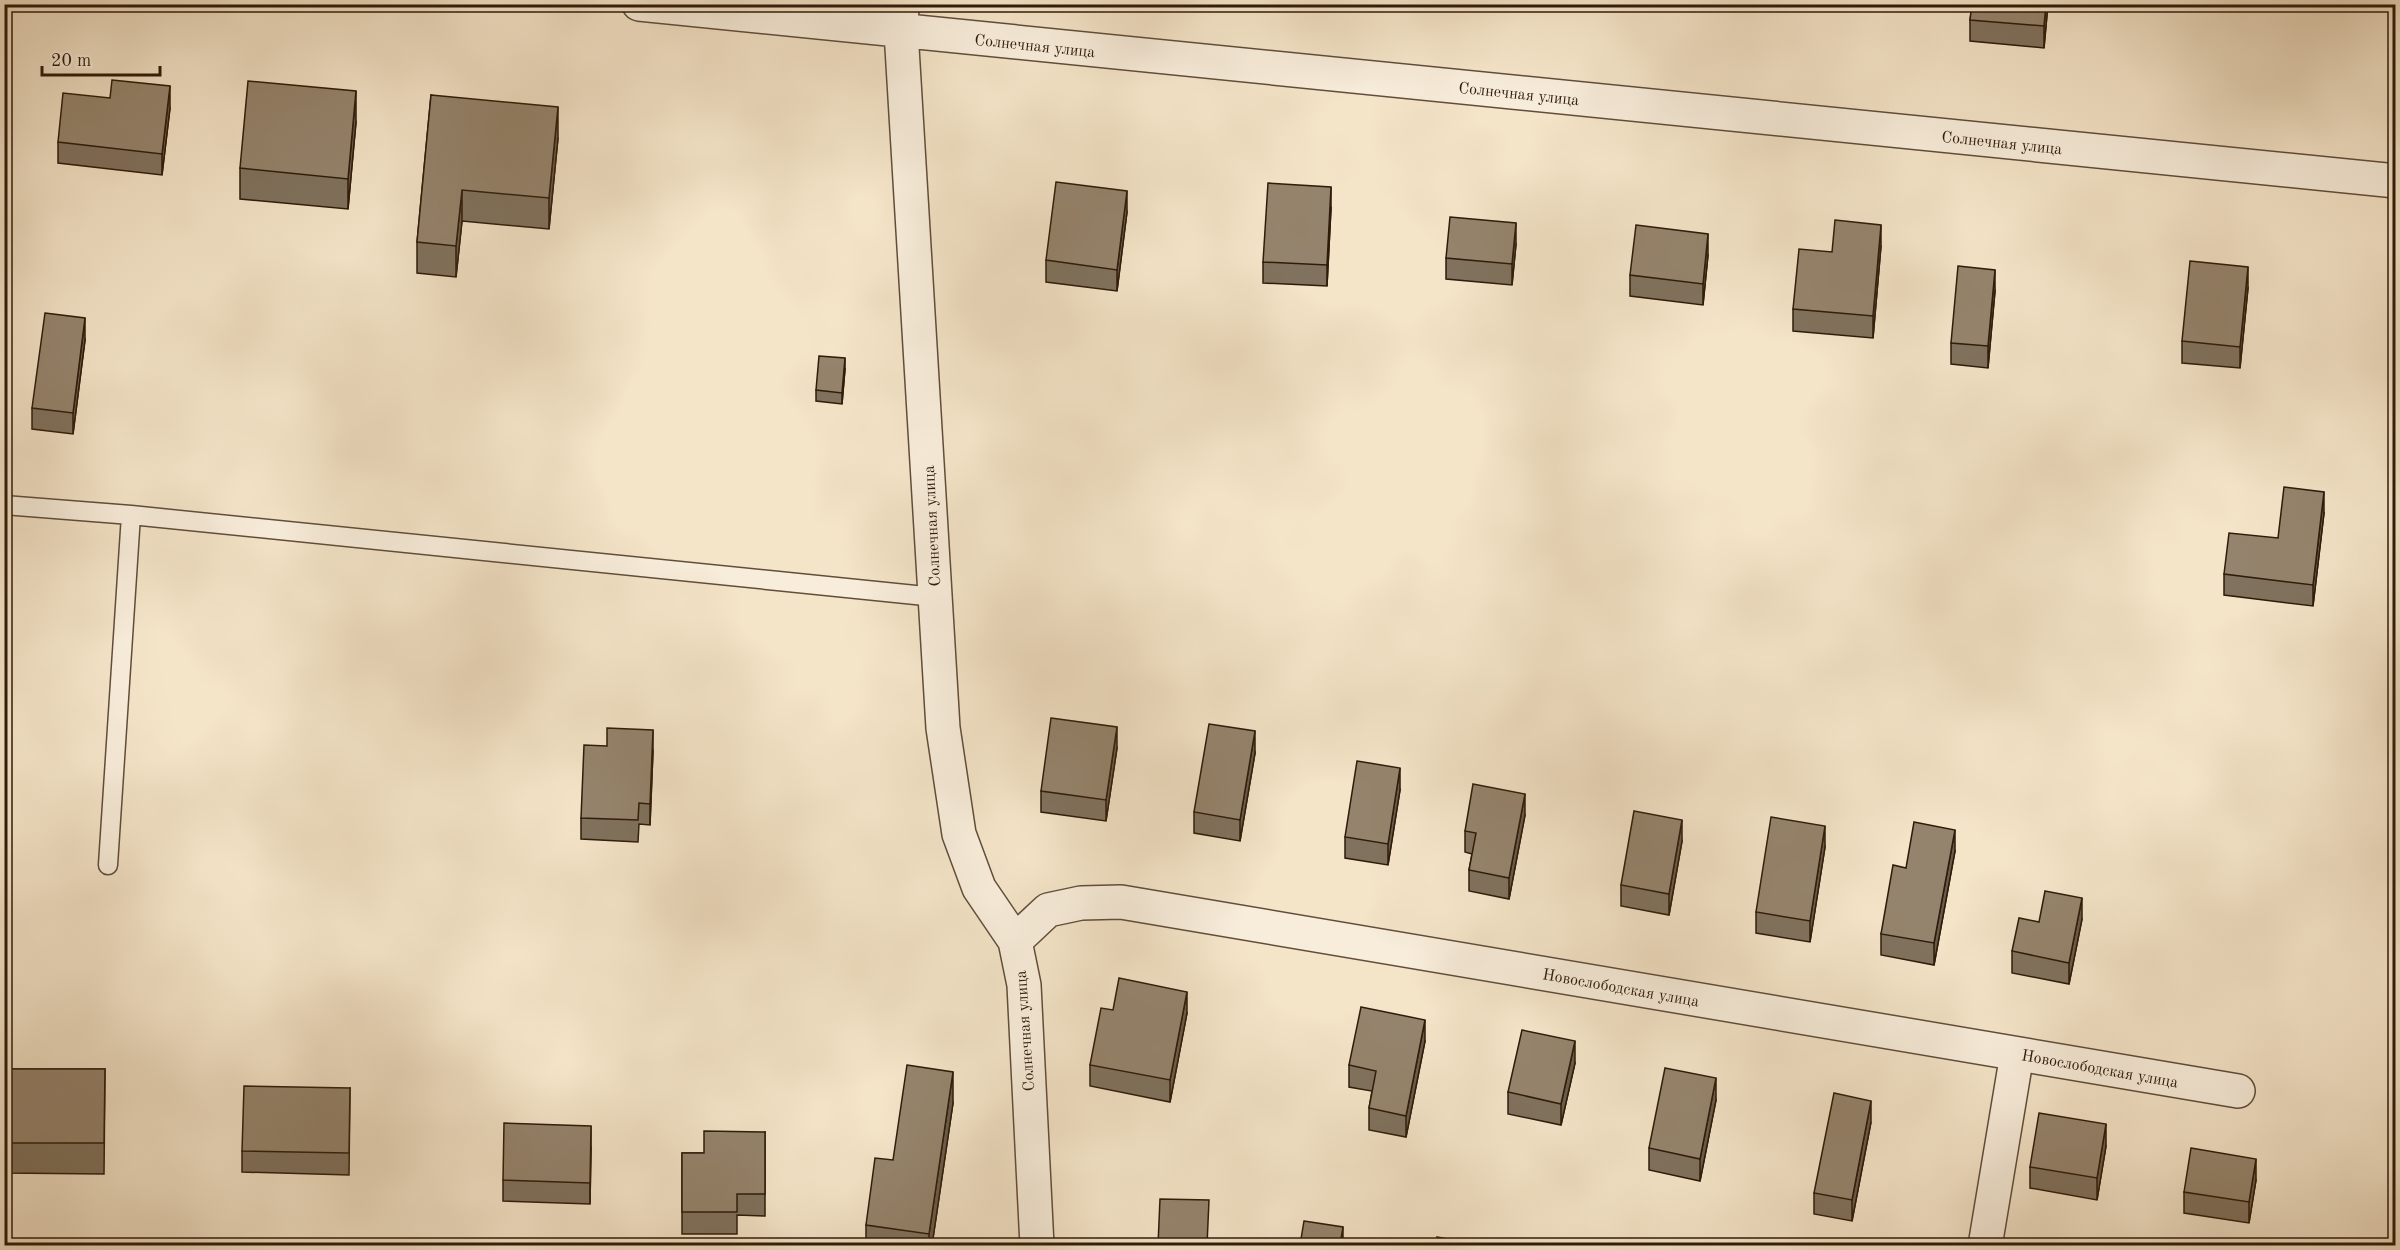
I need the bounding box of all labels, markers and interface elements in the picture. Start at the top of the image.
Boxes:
street label: Солнечная улица [974,33,1096,61]
scale bar [42,39,160,77]
text: 20 m [51,52,91,70]
street label: Солнечная улица [1458,81,1580,109]
street label: Солнечная улица [1941,130,2063,158]
street label: Солнечная улица [922,465,944,587]
street label: Новослободская улица [1541,967,1700,1011]
street label: Солнечная улица [1014,970,1038,1092]
street label: Новослободская улица [2020,1048,2179,1092]

